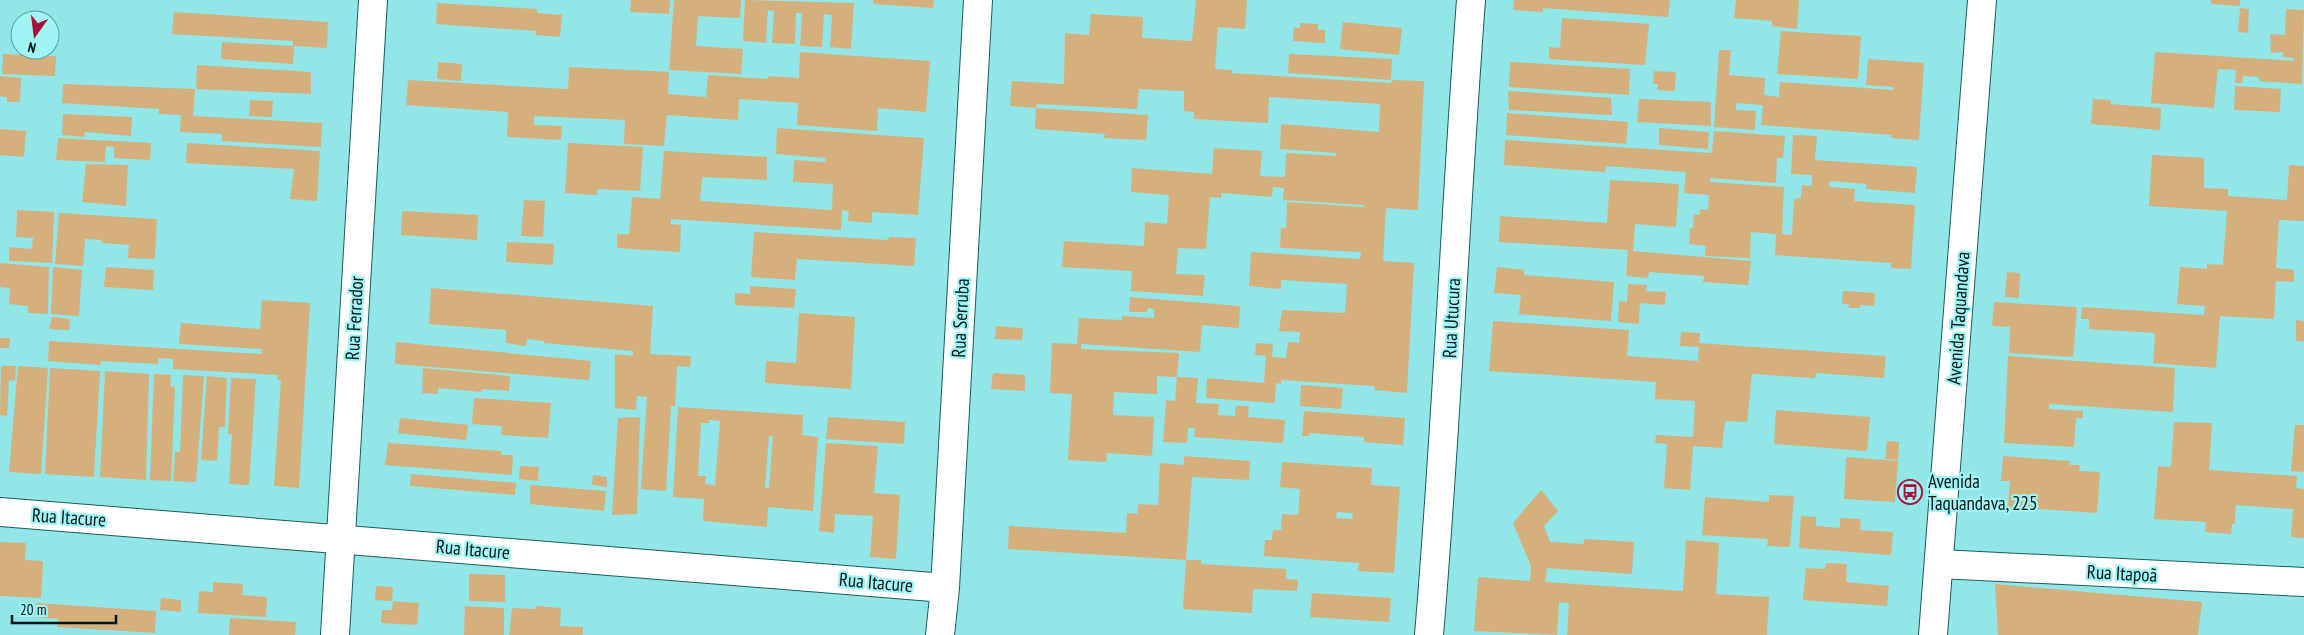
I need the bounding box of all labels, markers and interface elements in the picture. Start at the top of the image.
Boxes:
north arrow [10,10,60,60]
text: N [26,38,38,57]
street label: Avenida Taquandava [1941,251,1975,385]
street label: Rua Ferrador [340,274,368,361]
street label: Rua Utucura [1437,277,1465,359]
street label: Rua Serruba [946,278,974,358]
place label: Avenida Taquandava, 225 [1928,469,2038,515]
bus stop icon: Avenida Taquandava, 225 [1897,479,1923,505]
street label: Rua Itacure [31,502,107,532]
street label: Rua Itacure [435,534,511,564]
street label: Rua Itapoã [2086,559,2158,587]
street label: Rua Itacure [838,567,914,597]
scale bar [12,592,116,624]
text: 20 m [20,600,46,619]

